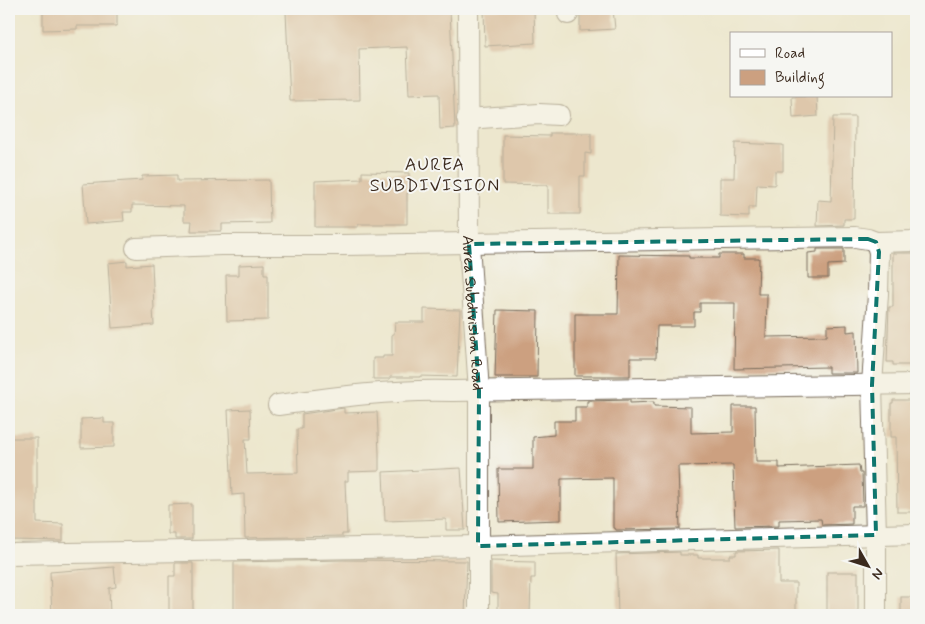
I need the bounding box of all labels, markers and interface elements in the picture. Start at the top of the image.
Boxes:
legend [730,32,892,98]
text: Road [775,44,805,64]
text: Building [775,68,825,89]
district label: AUREA SUBDIVISION [370,153,500,198]
street label: Aurea Subdivision Road [457,235,488,391]
north arrow [842,542,892,592]
text: N [867,564,887,583]

